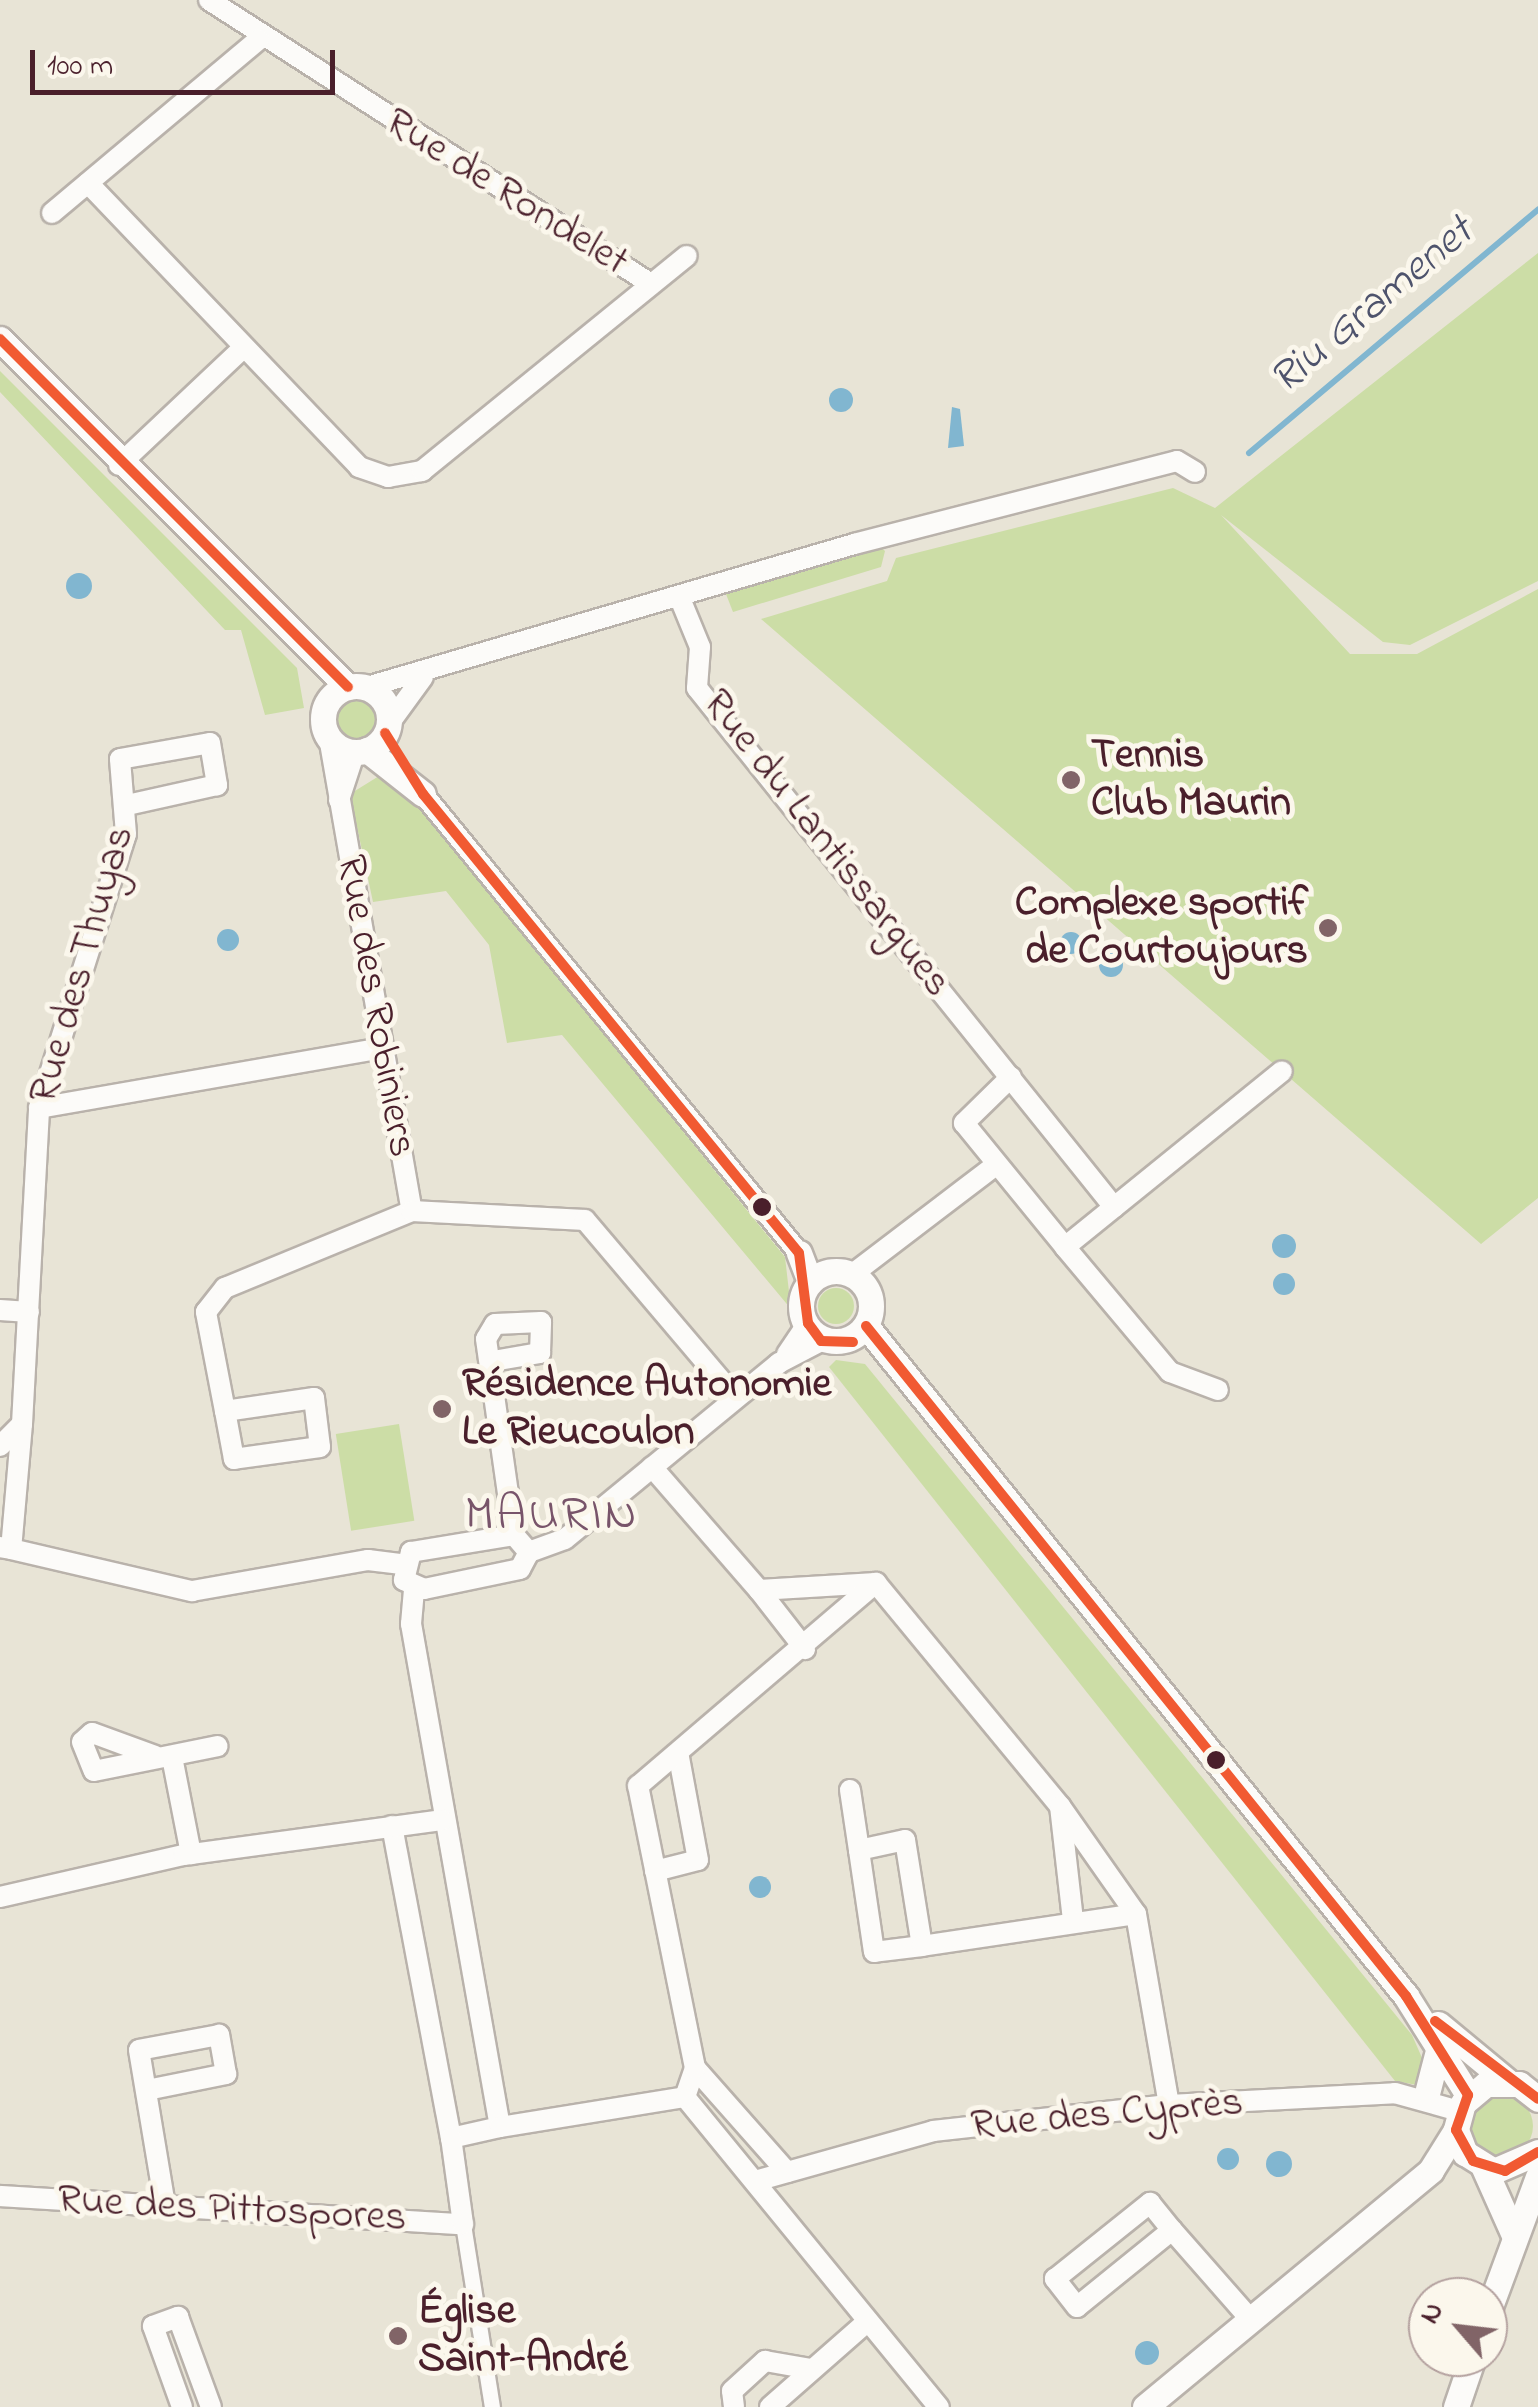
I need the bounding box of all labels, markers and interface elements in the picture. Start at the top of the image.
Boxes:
scale bar [35,30,340,92]
text: 100 m [47,45,113,89]
street label: Rue de Rondelet [375,98,637,288]
water label: Riu Gramenet [1260,206,1486,408]
street label: Rue du Lantissargues [690,680,962,1008]
place label: Tennis Club Maurin [1091,731,1291,829]
marker: Tennis Club Maurin [1060,769,1082,791]
street label: Rue des Thuyas [19,821,147,1109]
street label: Rue des Robiniers [324,851,426,1161]
place label: Complexe sportif de Courtoujours [1015,879,1308,978]
marker: Complexe sportif de Courtoujours [1317,917,1339,939]
unlabelled marker [752,1197,772,1217]
place label: Résidence Autonomie Le Rieucoulon [462,1360,831,1458]
marker: Résidence Autonomie Le Rieucoulon [431,1398,453,1420]
district label: MAURIN [465,1488,639,1546]
unlabelled marker [1206,1750,1226,1770]
street label: Rue des Cyprès [969,2078,1245,2152]
street label: Rue des Pittospores [56,2176,408,2244]
north arrow [1408,2277,1508,2377]
place label: Église Saint-André [418,2287,628,2386]
text: N [1410,2296,1455,2332]
marker: Église Saint-André [387,2325,409,2347]

